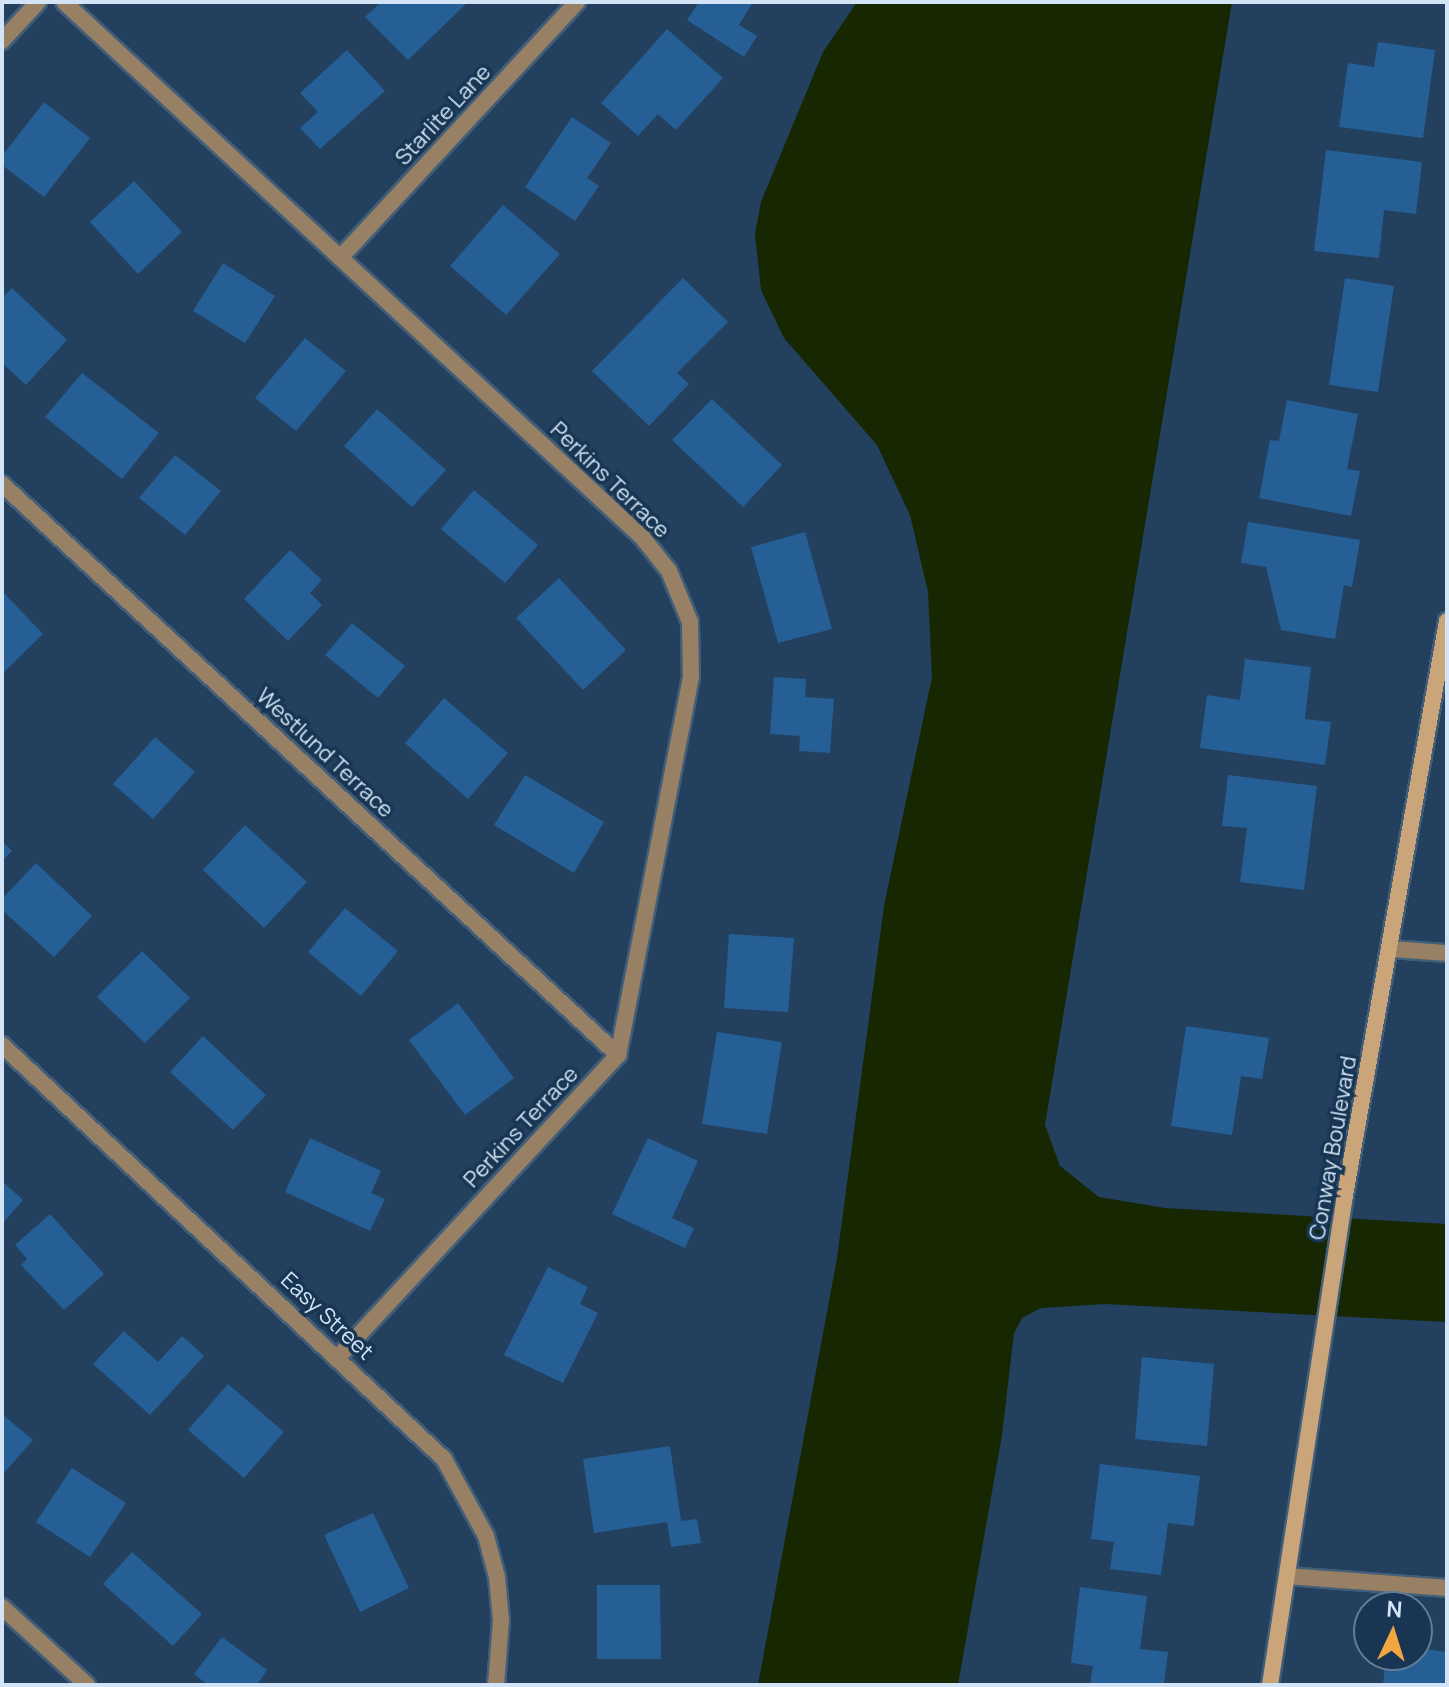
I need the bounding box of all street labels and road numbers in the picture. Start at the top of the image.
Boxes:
street label: Starlite Lane [390,59,496,171]
street label: Perkins Terrace [545,416,675,544]
street label: Westlund Terrace [251,683,399,823]
street label: Conway Boulevard [1304,1054,1362,1242]
street label: Perkins Terrace [458,1061,584,1193]
street label: Easy Street [275,1267,379,1365]

